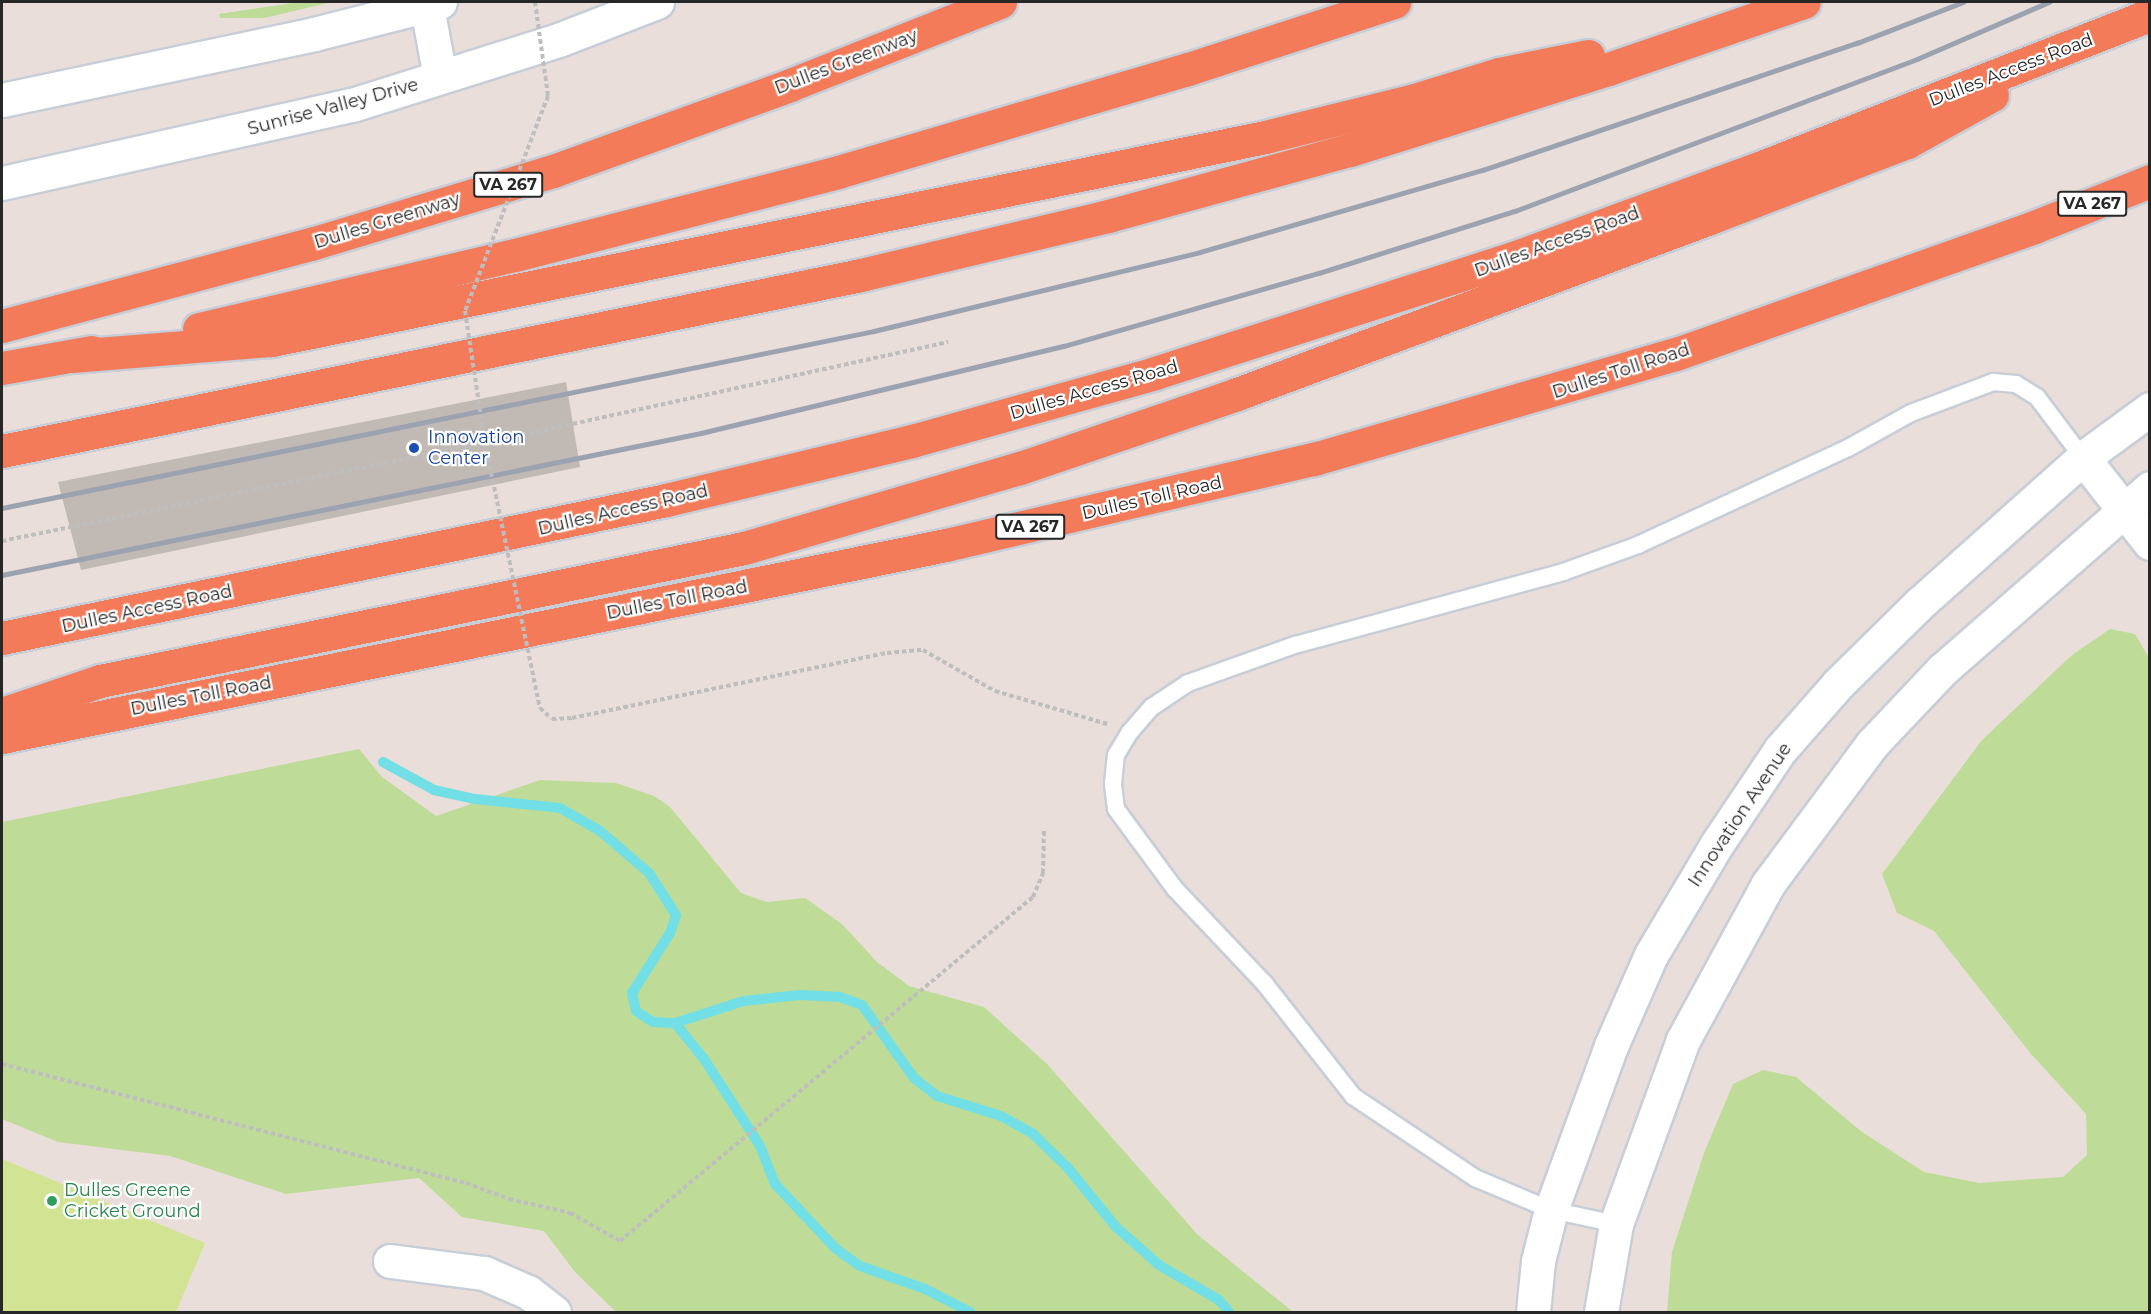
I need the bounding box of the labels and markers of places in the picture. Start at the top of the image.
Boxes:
place label: Innovation Center [428,427,524,470]
marker: Innovation Center [405,439,423,457]
place label: Dulles Greene Cricket Ground [64,1180,201,1222]
marker: Dulles Greene Cricket Ground [45,1194,59,1208]

